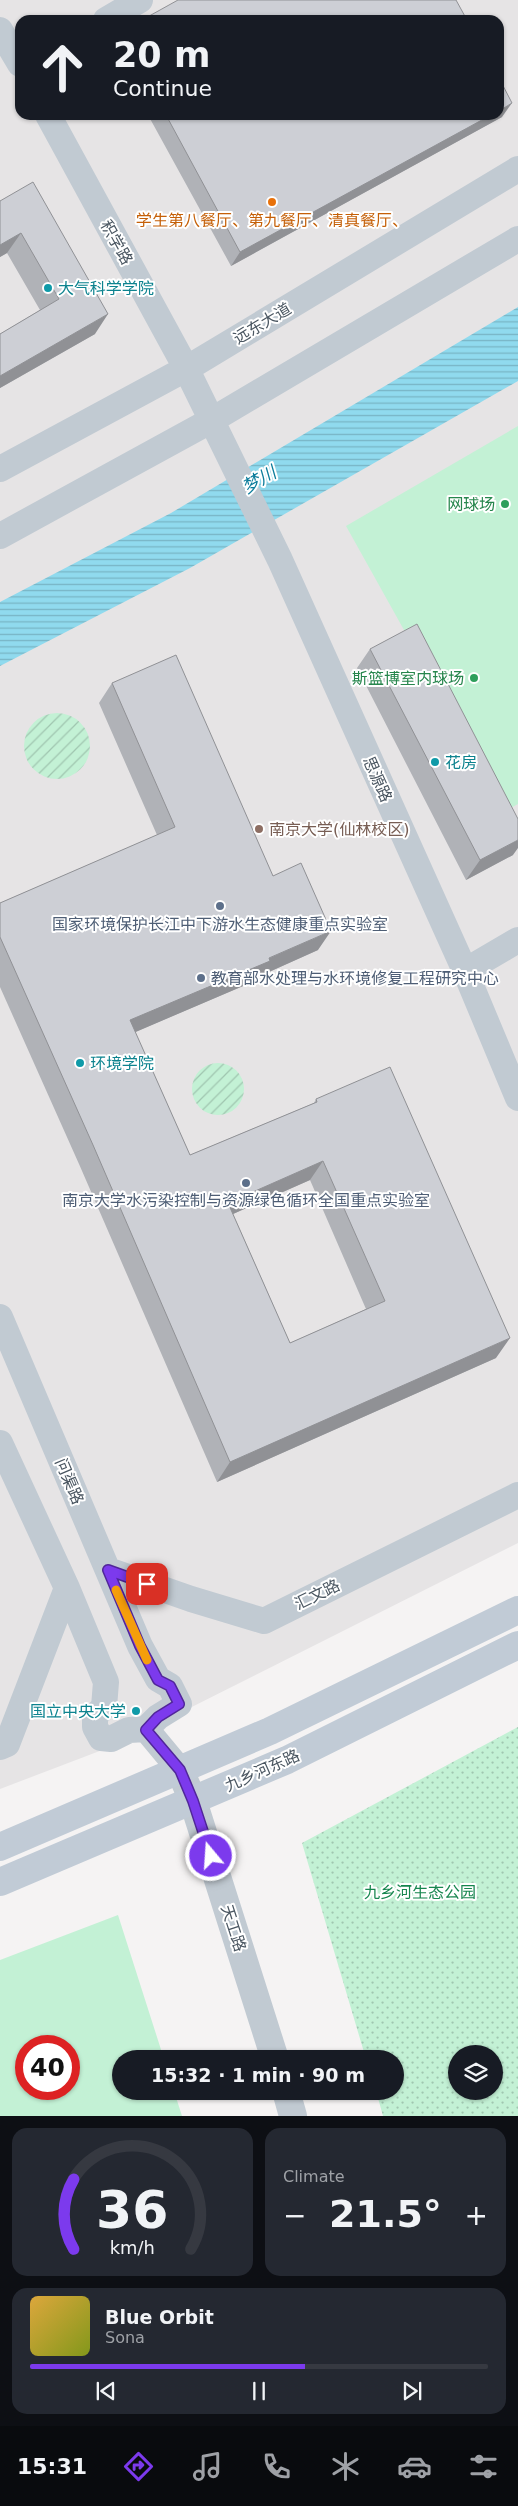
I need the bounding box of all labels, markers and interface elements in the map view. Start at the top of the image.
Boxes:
icon: ahead [30,35,95,100]
text: 20 m [113,35,210,75]
text: Continue [113,76,212,101]
marker: 学生第八餐厅、第九餐厅、清真餐厅、 [266,196,278,208]
place label: 学生第八餐厅、第九餐厅、清真餐厅、 [136,211,408,230]
street label: 积学路 [97,217,137,268]
place label: 大气科学学院 [58,279,154,298]
marker: 大气科学学院 [42,282,54,294]
street label: 远东大道 [230,299,295,348]
water label: 梦川 [238,460,281,498]
place label: 网球场 [447,495,495,514]
marker: 网球场 [499,498,511,510]
place label: 斯篮博室内球场 [352,669,464,688]
marker: 斯篮博室内球场 [468,672,480,684]
street label: 思源路 [359,753,396,805]
place label: 花房 [445,753,477,772]
marker: 花房 [429,756,441,768]
place label: 南京大学(仙林校区) [269,820,410,839]
marker: 南京大学(仙林校区) [253,823,265,835]
marker: 国家环境保护长江中下游水生态健康重点实验室 [214,900,226,912]
place label: 国家环境保护长江中下游水生态健康重点实验室 [52,915,388,934]
place label: 教育部水处理与水环境修复工程研究中心 [211,969,499,988]
marker: 教育部水处理与水环境修复工程研究中心 [195,972,207,984]
place label: 环境学院 [90,1054,154,1073]
marker: 环境学院 [74,1057,86,1069]
marker: 南京大学水污染控制与资源绿色循环全国重点实验室 [240,1177,252,1189]
place label: 南京大学水污染控制与资源绿色循环全国重点实验室 [62,1191,430,1210]
street label: 问渠路 [51,1455,88,1507]
pin [126,1563,168,1605]
icon: arrive [133,1570,161,1598]
street label: 汇文路 [291,1575,343,1614]
place label: 国立中央大学 [30,1702,126,1721]
marker: 国立中央大学 [130,1705,142,1717]
street label: 九乡河东路 [222,1746,303,1795]
position arrow [184,1829,236,1881]
park label: 九乡河生态公园 [364,1883,476,1902]
street label: 天工路 [217,1902,250,1954]
speed limit sign: 40 [15,2035,80,2100]
map controls [448,2045,503,2100]
button: layers [448,2045,503,2100]
text: 15:32 · 1 min · 90 m [151,2064,365,2086]
text: Climate [283,2167,345,2186]
text: 36 [96,2180,169,2240]
text: 21.5° [329,2192,442,2236]
text: − [283,2199,306,2232]
text: + [465,2199,488,2232]
text: km/h [110,2237,155,2258]
text: Blue Orbit [105,2306,214,2328]
text: Sona [105,2328,145,2347]
icon: previous [92,2377,120,2405]
icon: pause [245,2377,273,2405]
icon: next [398,2377,426,2405]
icon: directions [121,2449,156,2484]
icon: music [190,2449,225,2484]
icon: phone [259,2449,294,2484]
icon: climate [328,2449,363,2484]
icon: car [397,2449,432,2484]
icon: filters [466,2449,501,2484]
text: 15:31 [17,2454,87,2479]

